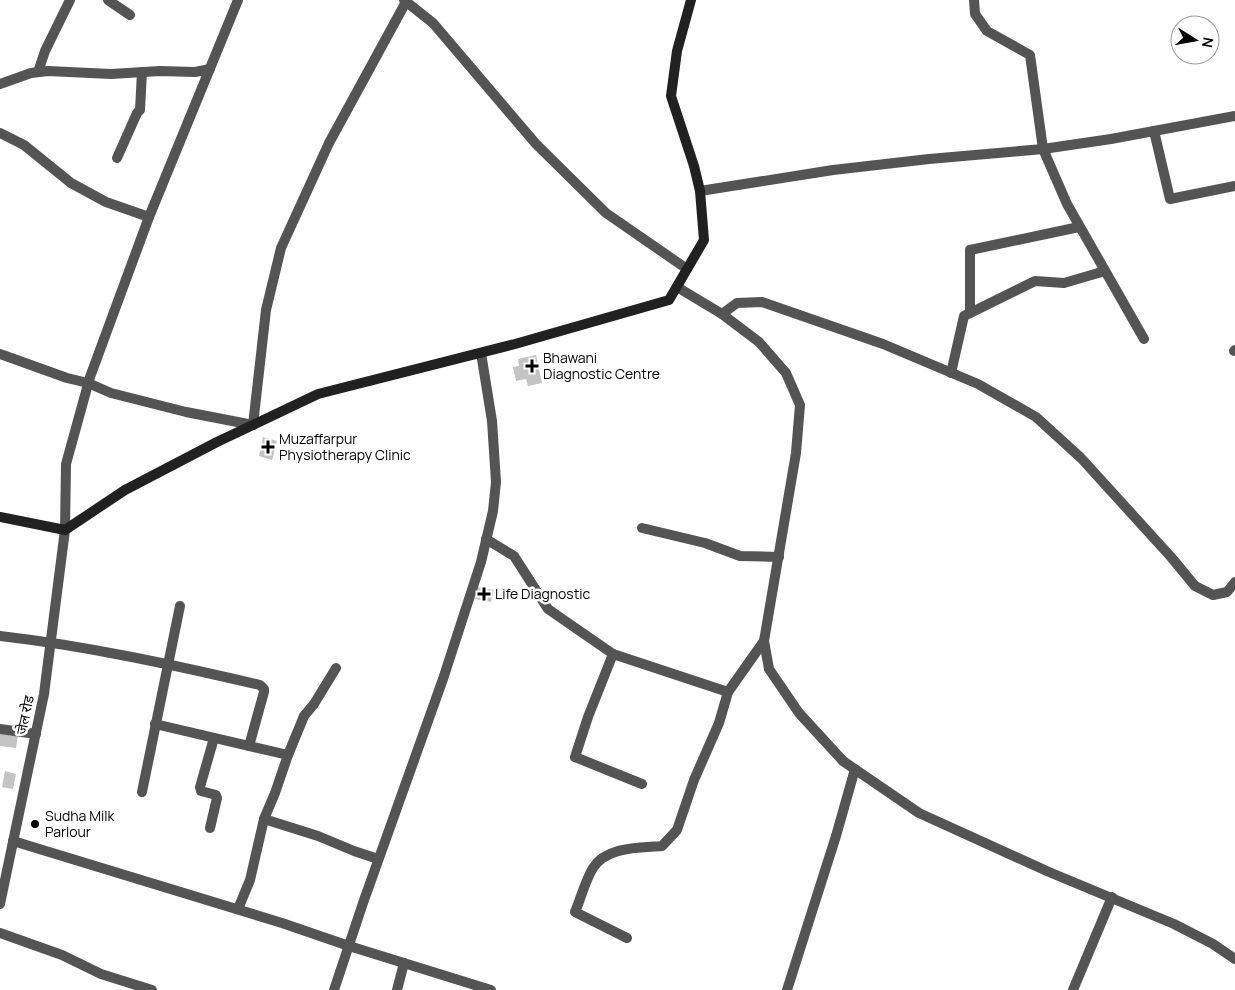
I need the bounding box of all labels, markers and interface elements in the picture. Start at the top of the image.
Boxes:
north arrow [1170,15,1220,65]
text: N [1198,36,1219,49]
place label: Bhawani Diagnostic Centre [543,348,660,383]
marker: Bhawani Diagnostic Centre [525,359,539,373]
place label: Muzaffarpur Physiotherapy Clinic [279,429,411,464]
marker: Muzaffarpur Physiotherapy Clinic [261,440,275,454]
place label: Life Diagnostic [495,584,591,603]
marker: Life Diagnostic [477,587,491,601]
street label: जेल रोड [11,693,38,736]
place label: Sudha Milk Parlour [45,806,115,841]
marker: Sudha Milk Parlour [29,818,41,830]

